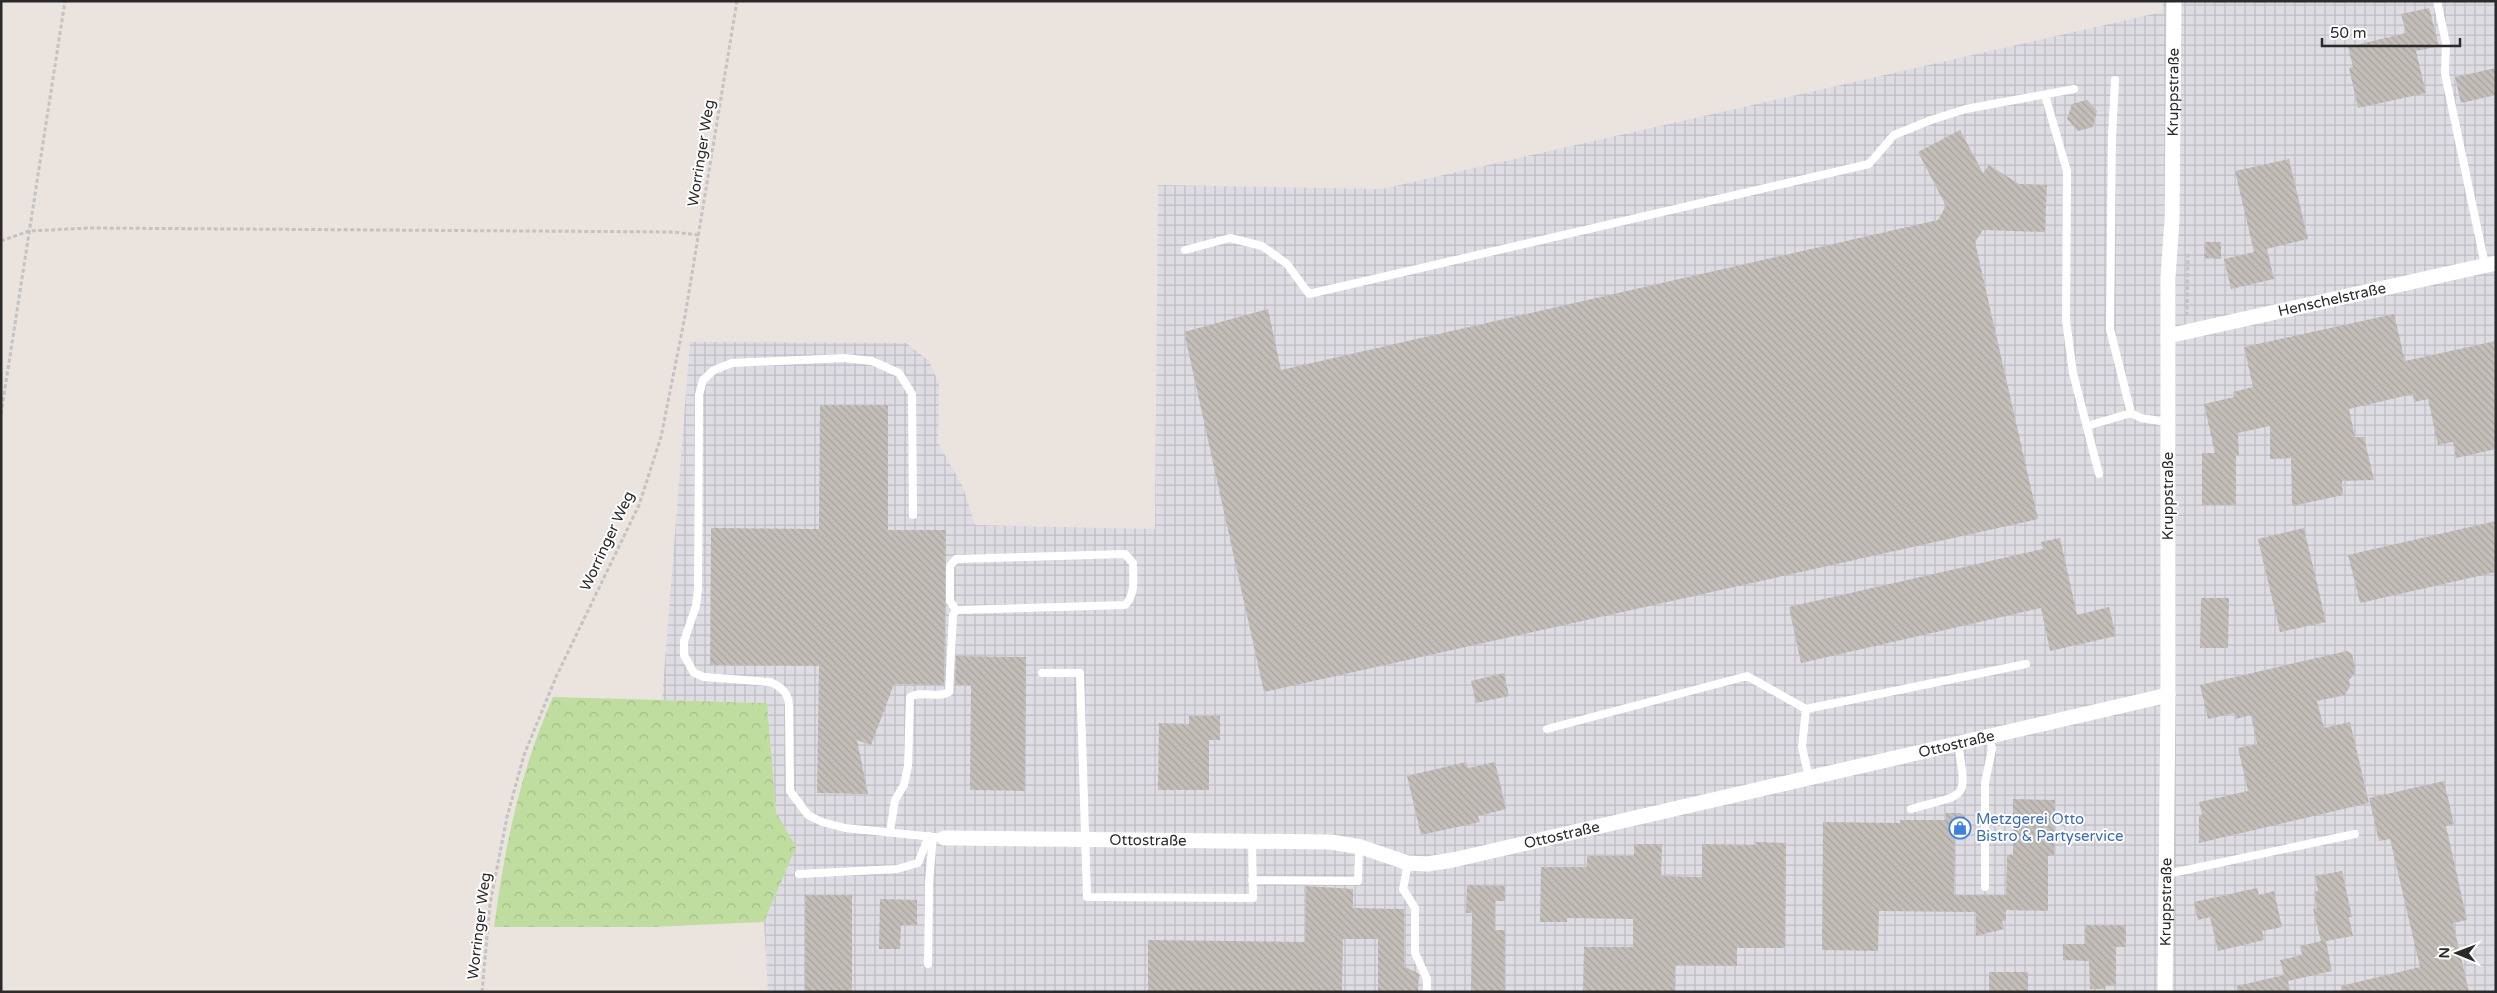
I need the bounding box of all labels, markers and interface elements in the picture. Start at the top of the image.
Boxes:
scale bar [2322,15,2460,47]
text: 50 m [2330,24,2367,42]
street label: Kruppstraße [2164,48,2183,137]
street label: Worringer Weg [684,98,718,208]
street label: Henschelstraße [2276,279,2388,320]
street label: Kruppstraße [2159,452,2177,540]
street label: Worringer Weg [576,488,638,594]
street label: Ottostraße [1917,726,1996,761]
place label: Metzgerei Otto Bistro & Partyservice [1976,810,2123,845]
shop icon: Metzgerei Otto Bistro & Partyservice [1948,816,1972,840]
street label: Ottostraße [1522,817,1601,852]
street label: Ottostraße [1109,831,1187,850]
street label: Kruppstraße [2156,858,2175,946]
street label: Worringer Weg [463,871,495,981]
north arrow [2432,928,2482,978]
text: N [2436,947,2453,959]

